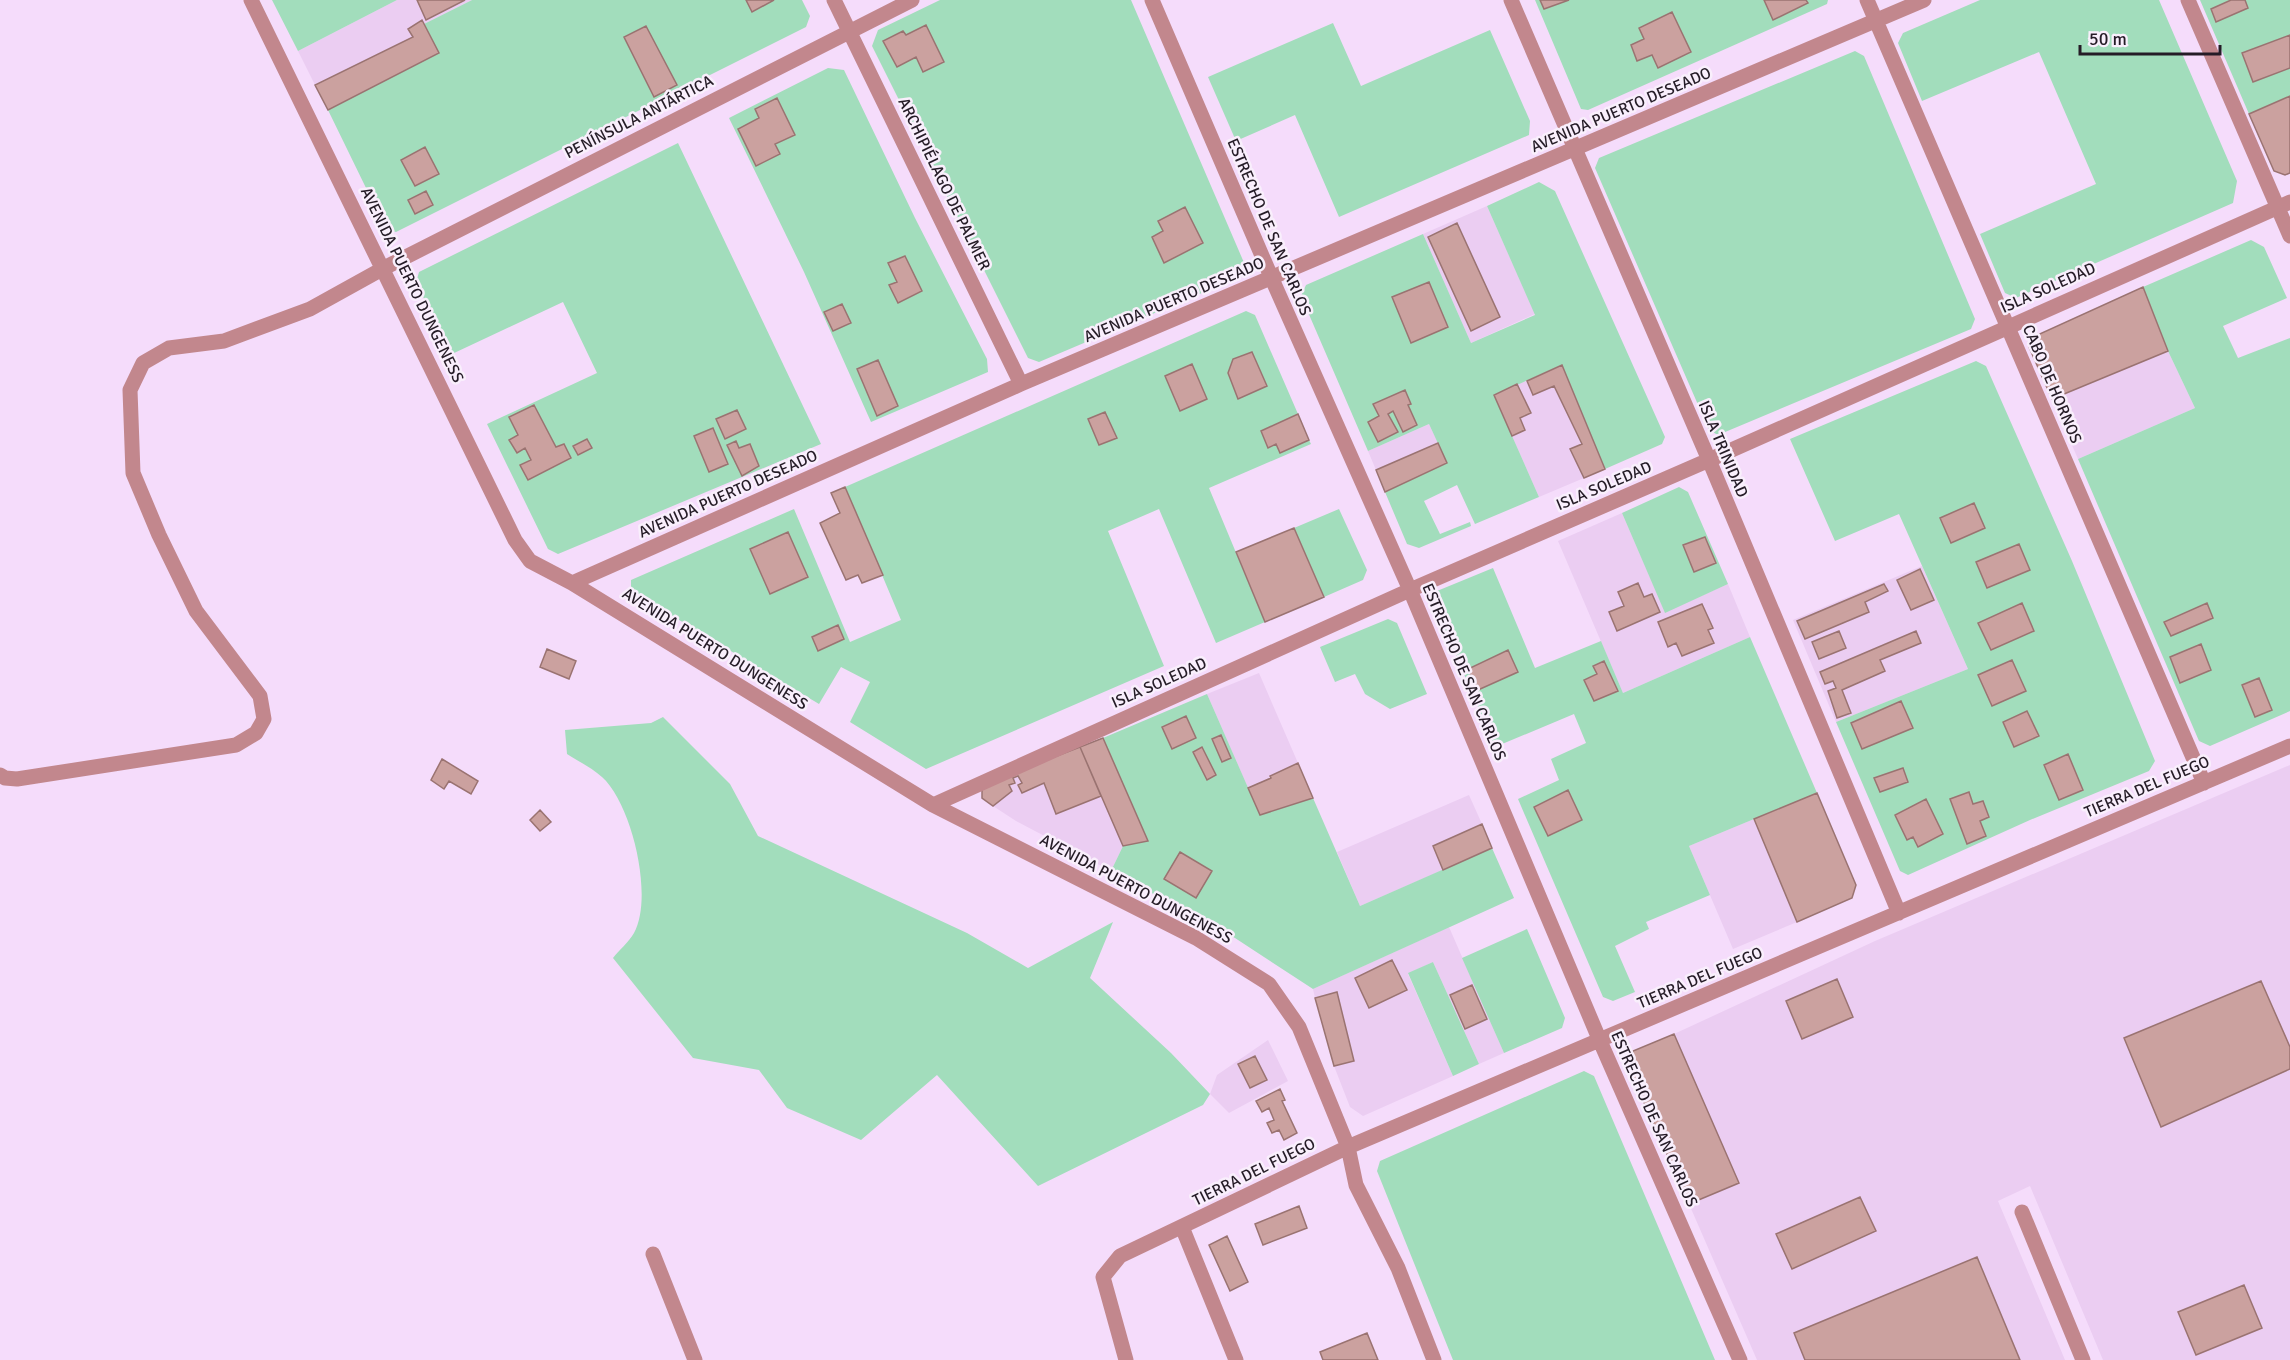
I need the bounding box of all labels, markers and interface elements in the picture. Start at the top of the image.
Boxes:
scale bar [2080,18,2220,56]
text: 50 m [2089,28,2127,50]
street label: AVENIDA PUERTO DESEADO [1528,63,1714,157]
street label: PENÍNSULA ANTÁRTICA [561,71,717,163]
street label: ARCHIPIÉLAGO DE PALMER [893,94,995,274]
street label: ESTRECHO DE SAN CARLOS [1223,135,1316,319]
street label: AVENIDA PUERTO DUNGENESS [356,184,468,386]
street label: AVENIDA PUERTO DESEADO [1081,253,1267,347]
street label: ISLA SOLEDAD [1997,258,2099,318]
street label: CABO DE HORNOS [2018,322,2086,447]
street label: ISLA TRINIDAD [1694,398,1752,500]
street label: AVENIDA PUERTO DESEADO [635,445,821,543]
street label: ISLA SOLEDAD [1553,457,1655,515]
street label: ESTRECHO DE SAN CARLOS [1418,580,1511,764]
street label: AVENIDA PUERTO DUNGENESS [619,584,812,714]
street label: ISLA SOLEDAD [1108,653,1210,713]
street label: TIERRA DEL FUEGO [2081,752,2213,822]
street label: AVENIDA PUERTO DUNGENESS [1036,830,1236,948]
street label: TIERRA DEL FUEGO [1634,943,1766,1013]
street label: ESTRECHO DE SAN CARLOS [1606,1028,1702,1210]
street label: TIERRA DEL FUEGO [1189,1134,1319,1210]

